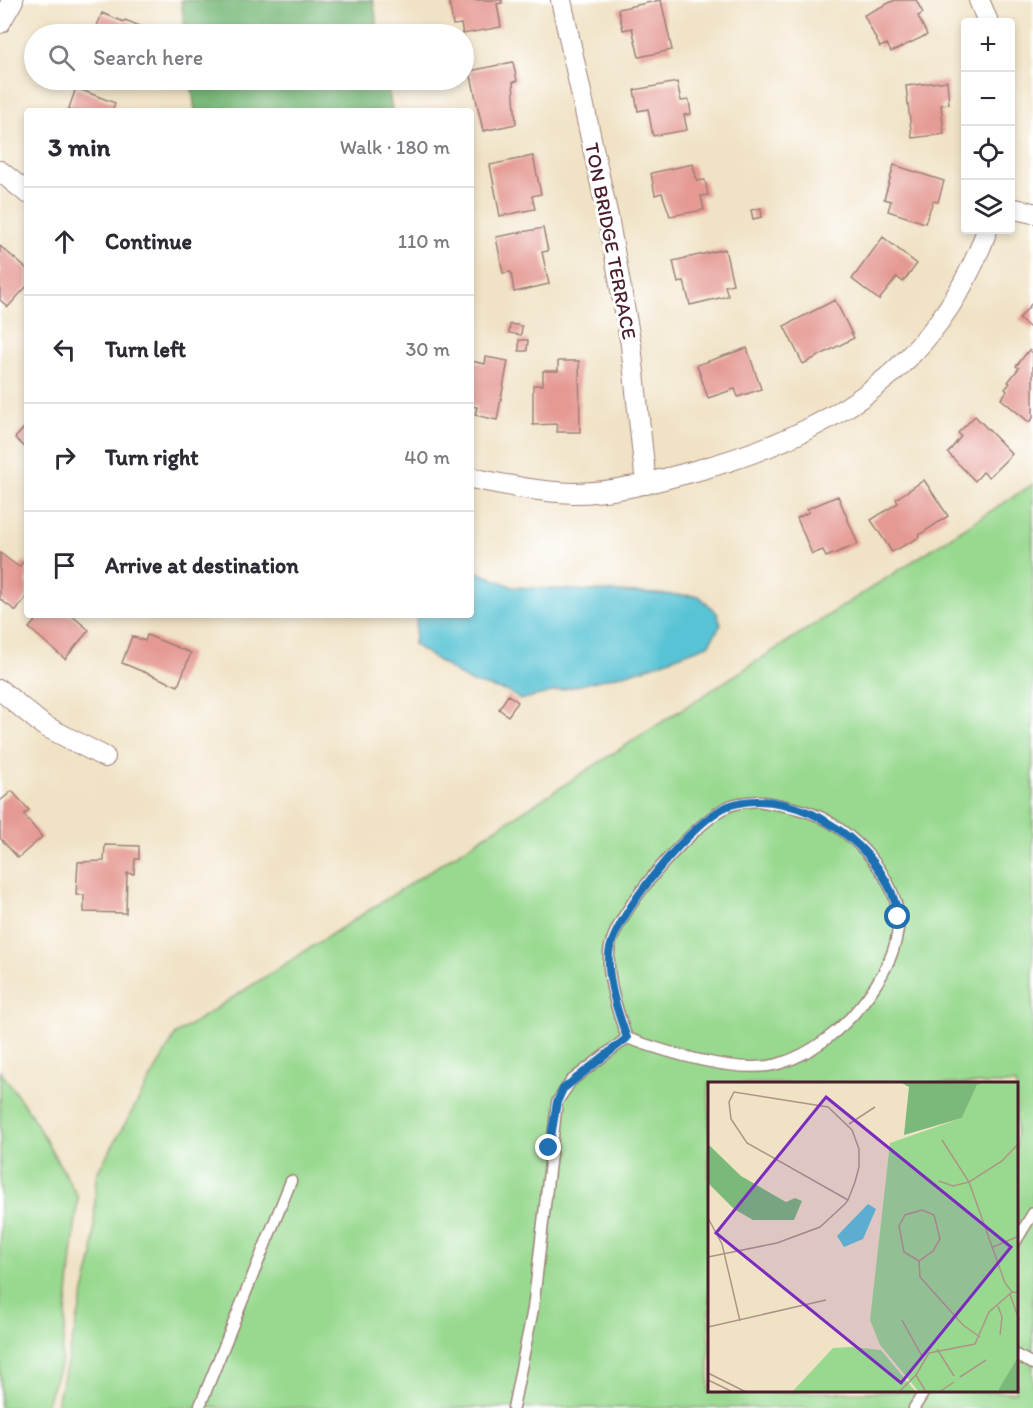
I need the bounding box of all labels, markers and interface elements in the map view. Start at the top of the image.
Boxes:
map controls [961,18,1015,234]
button: + [961,18,1015,72]
search box [24,24,474,90]
icon: search [45,41,78,74]
text: Search here [93,44,203,71]
button: − [961,72,1015,126]
button: locate [961,126,1015,180]
text: 3 min [48,131,110,163]
text: Walk · 180 m [340,135,450,159]
street label: TON BRIDGE TERRACE [580,141,642,341]
button: layers [961,180,1015,234]
icon: ahead [48,225,81,258]
text: Continue [105,228,192,255]
text: 110 m [398,229,450,253]
icon: left [48,333,81,366]
text: Turn left [105,336,186,363]
text: 30 m [405,337,450,361]
icon: right [48,441,81,474]
text: Turn right [105,444,199,471]
text: 40 m [404,445,450,469]
icon: arrive [48,549,81,582]
text: Arrive at destination [105,552,299,579]
route start [884,903,910,929]
inset map [708,1082,1018,1393]
route end [535,1134,561,1160]

